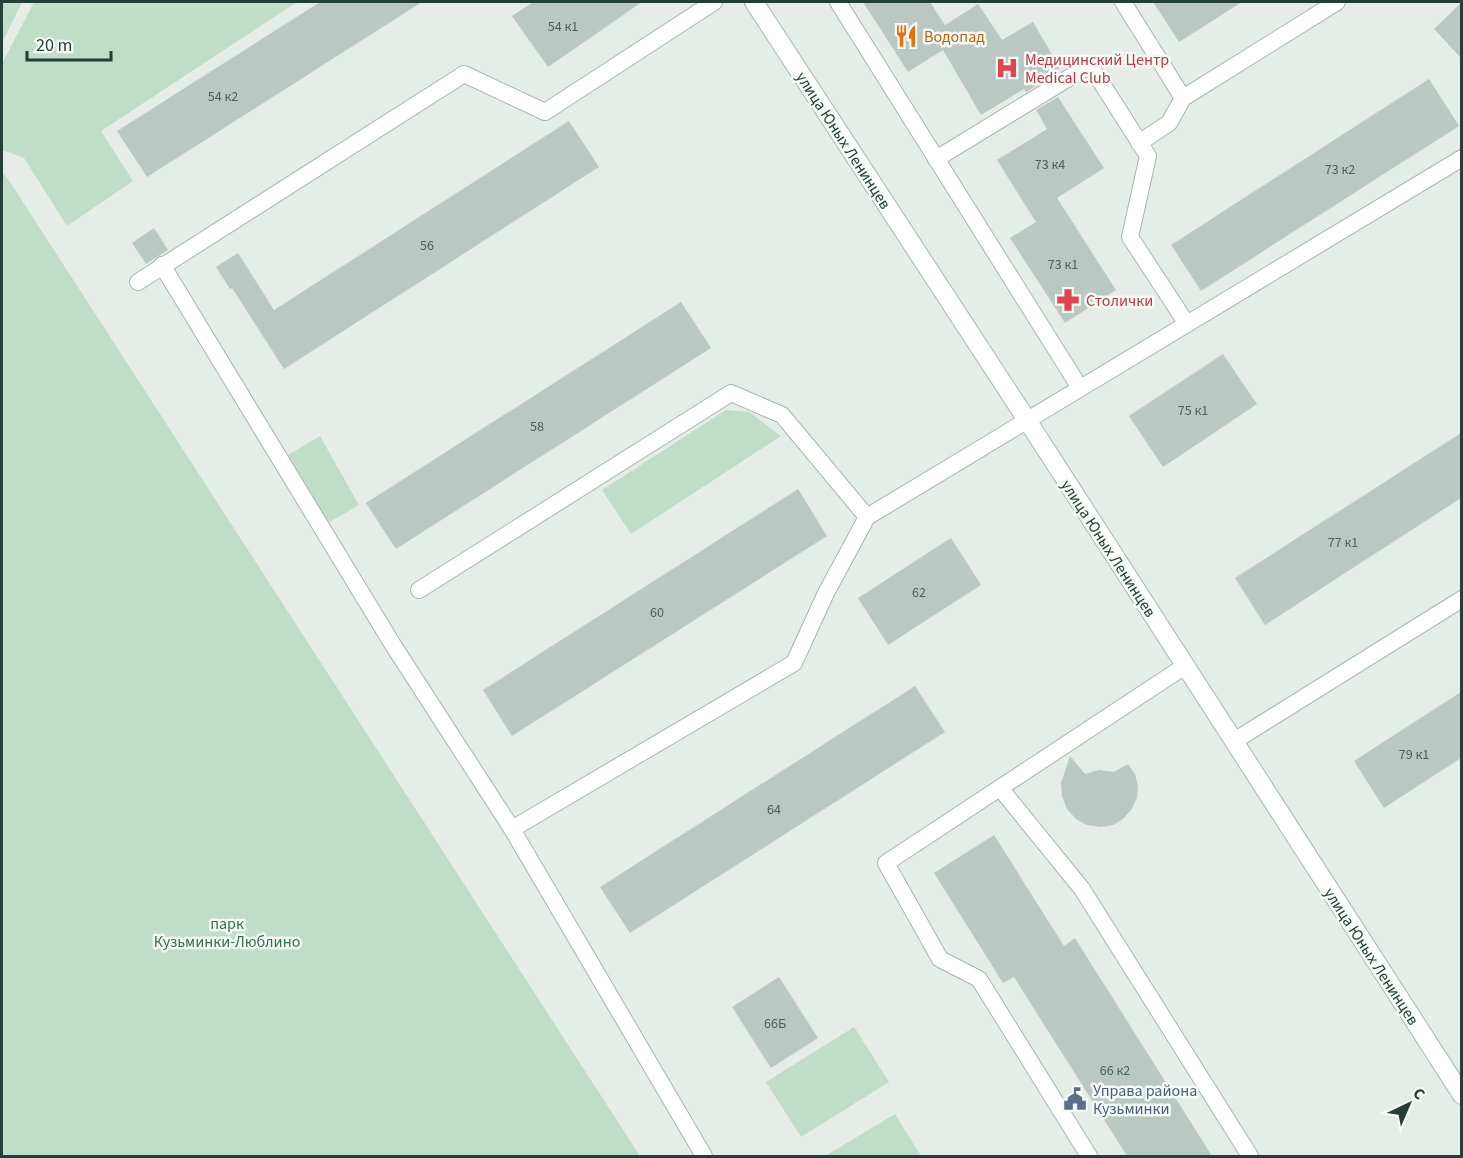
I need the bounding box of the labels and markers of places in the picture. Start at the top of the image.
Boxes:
restaurant icon: Водопад [893,23,919,49]
place label: Водопад [924,26,985,48]
place label: Медицинский Центр Medical Club [1025,49,1169,89]
hospital icon: Медицинский Центр Medical Club [994,55,1020,81]
pharmacy icon: Столички [1055,287,1081,313]
place label: Столички [1086,290,1153,312]
place label: Управа района Кузьминки [1093,1080,1197,1120]
public building icon: Управа района Кузьминки [1062,1086,1088,1112]

